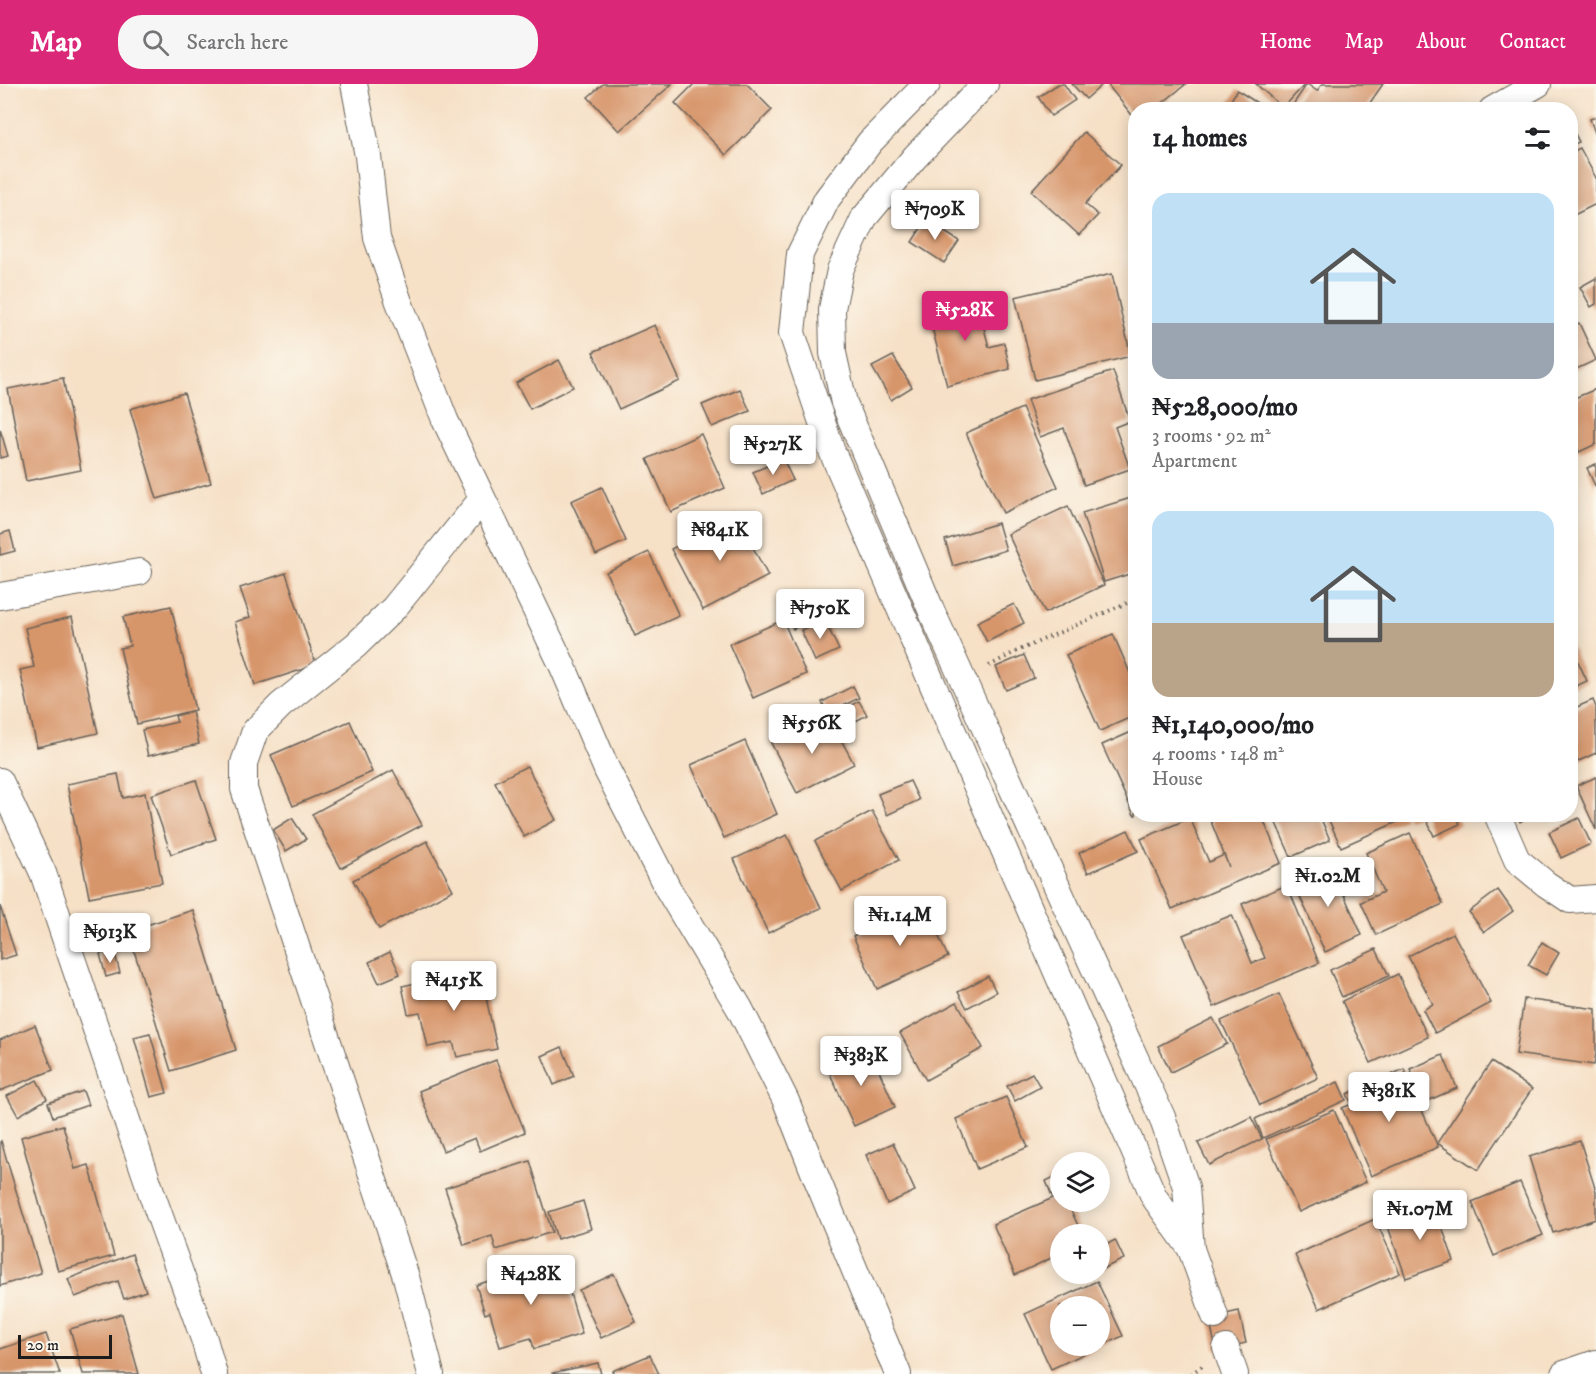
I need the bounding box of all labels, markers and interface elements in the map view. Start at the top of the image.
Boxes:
search box [118,15,538,69]
text: Map [30,25,82,60]
icon: search [139,26,172,59]
text: Search here [187,29,288,56]
text: Home [1260,29,1312,55]
text: Map [1345,29,1383,55]
text: About [1416,29,1467,55]
text: Contact [1500,29,1566,55]
text: 14 homes [1152,122,1247,155]
icon: filters [1521,122,1554,155]
pin: ₦709K [893,190,977,241]
text: ₦709K [905,197,965,222]
icon: home [1299,232,1407,340]
pin: ₦528K [923,291,1007,342]
text: ₦528K [936,298,994,323]
text: ₦528,000/mo [1152,391,1298,424]
text: 3 rooms · 92 m² [1152,424,1271,449]
pin: ₦527K [731,425,815,476]
text: ₦527K [744,432,802,457]
text: Apartment [1152,449,1237,474]
pin: ₦841K [678,511,762,562]
text: ₦841K [691,518,749,543]
icon: home [1299,550,1407,658]
pin: ₦750K [778,589,862,640]
text: ₦750K [790,596,850,621]
pin: ₦556K [770,704,854,755]
text: ₦1,140,000/mo [1152,709,1314,742]
text: ₦556K [783,711,841,736]
text: 4 rooms · 148 m² [1152,742,1284,767]
text: House [1152,767,1203,792]
pin: ₦1.02M [1279,857,1377,908]
text: ₦1.02M [1295,864,1361,889]
pin: ₦1.14M [851,896,949,947]
text: ₦1.14M [868,903,932,928]
pin: ₦913K [68,913,152,964]
text: ₦913K [83,920,137,945]
pin: ₦415K [412,961,496,1012]
text: ₦415K [425,968,483,993]
pin: ₦383K [819,1036,903,1087]
text: ₦383K [834,1043,888,1068]
pin: ₦381K [1347,1072,1431,1123]
text: ₦381K [1362,1079,1416,1104]
map controls [1050,1152,1110,1356]
button: layers [1050,1152,1110,1212]
pin: ₦1.07M [1371,1190,1469,1241]
text: ₦1.07M [1387,1197,1453,1222]
button: + [1050,1224,1110,1284]
pin: ₦428K [489,1255,573,1306]
text: ₦428K [501,1262,561,1287]
button: − [1050,1296,1110,1356]
scale bar [18,1332,112,1360]
text: 20 m [27,1335,59,1355]

